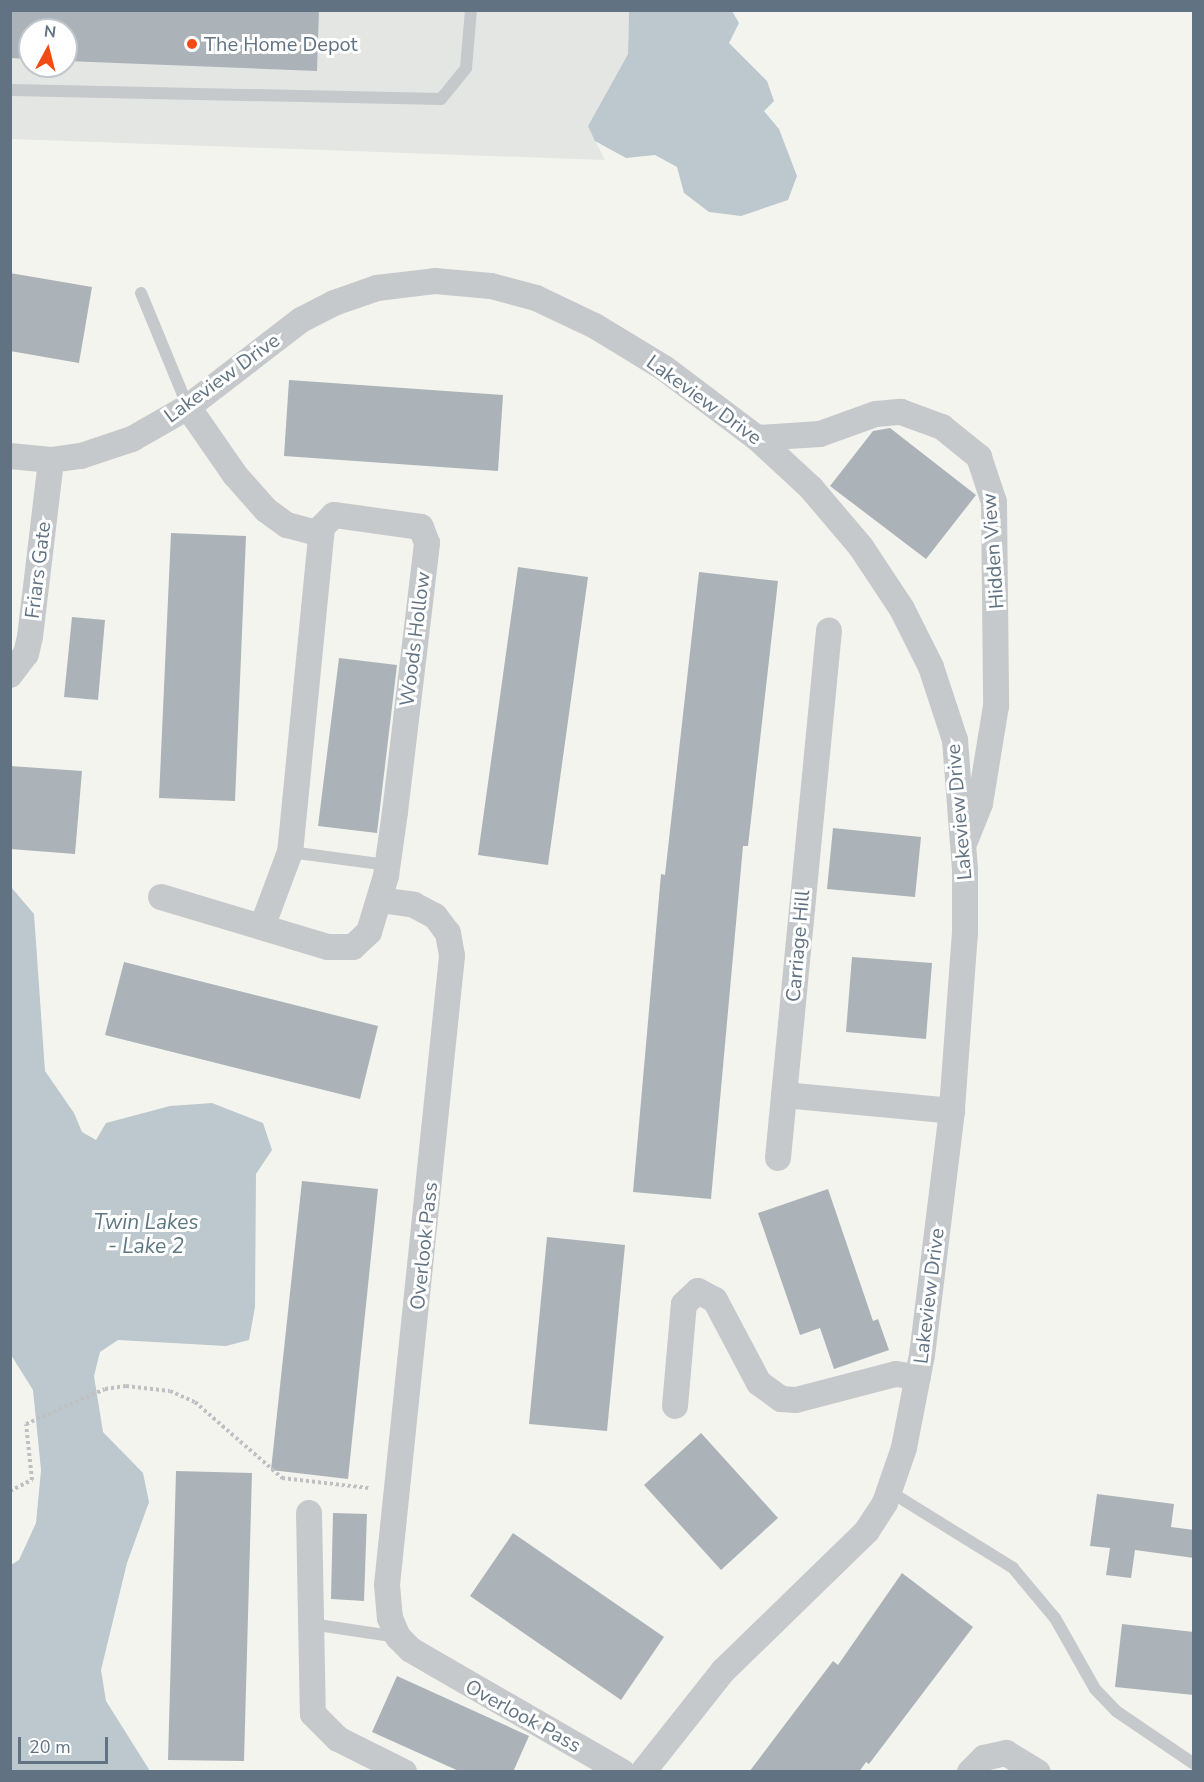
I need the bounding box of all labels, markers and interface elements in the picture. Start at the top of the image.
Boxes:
north arrow [18,18,78,78]
text: N [43,20,57,44]
place label: The Home Depot [204,32,358,56]
marker: The Home Depot [185,37,199,51]
street label: Lakeview Drive [160,328,284,428]
street label: Lakeview Drive [642,350,766,450]
street label: Hidden View [977,492,1009,610]
street label: Friars Gate [20,520,56,620]
street label: Woods Hollow [395,570,435,708]
street label: Lakeview Drive [941,743,977,881]
street label: Carriage Hill [781,889,815,1003]
street label: Overlook Pass [405,1181,443,1311]
water label: Twin Lakes - Lake 2 [93,1209,199,1259]
street label: Lakeview Drive [909,1227,949,1365]
street label: Overlook Pass [461,1674,585,1758]
scale bar [21,1725,111,1763]
text: 20 m [29,1735,71,1759]

